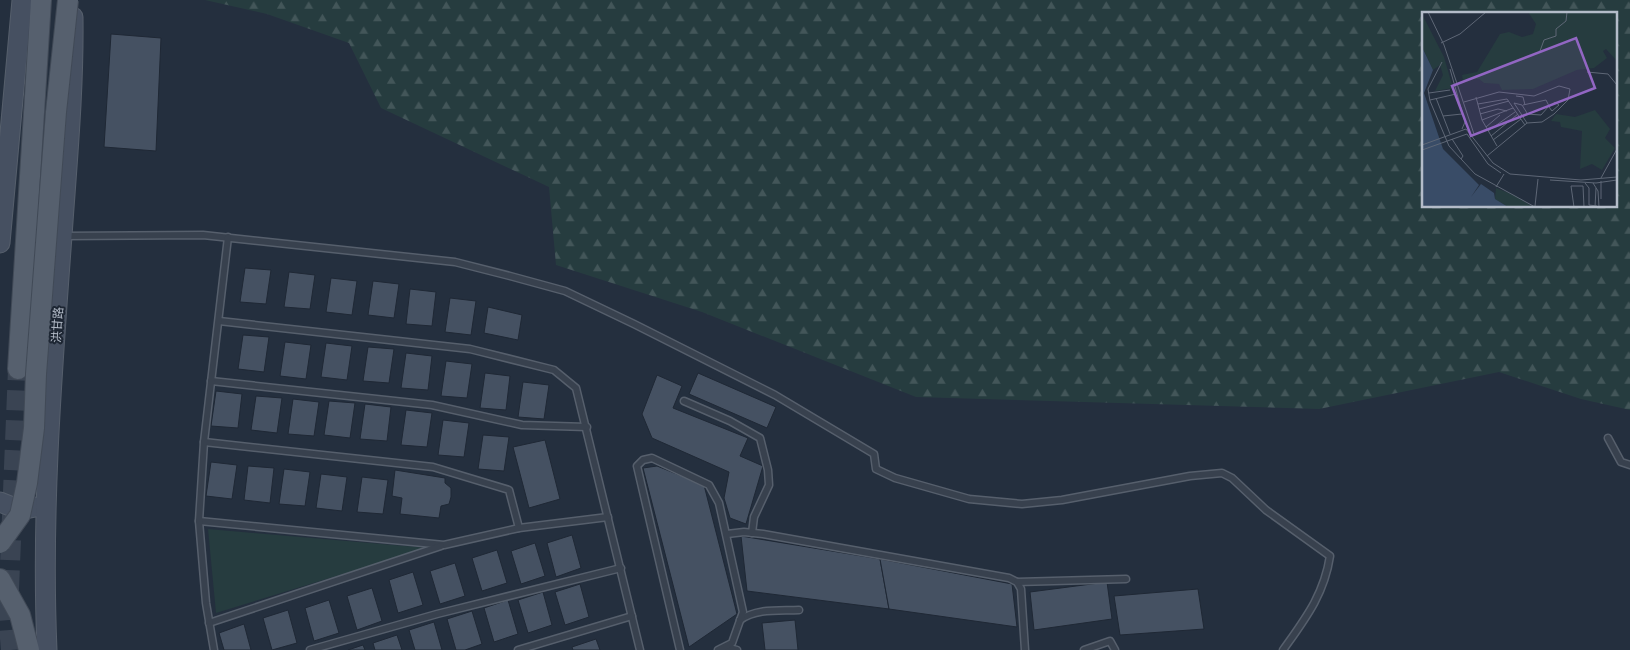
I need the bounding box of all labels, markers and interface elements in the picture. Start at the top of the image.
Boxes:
inset map [1422,12,1618,208]
street label: 洪甘路 [48,307,66,343]

